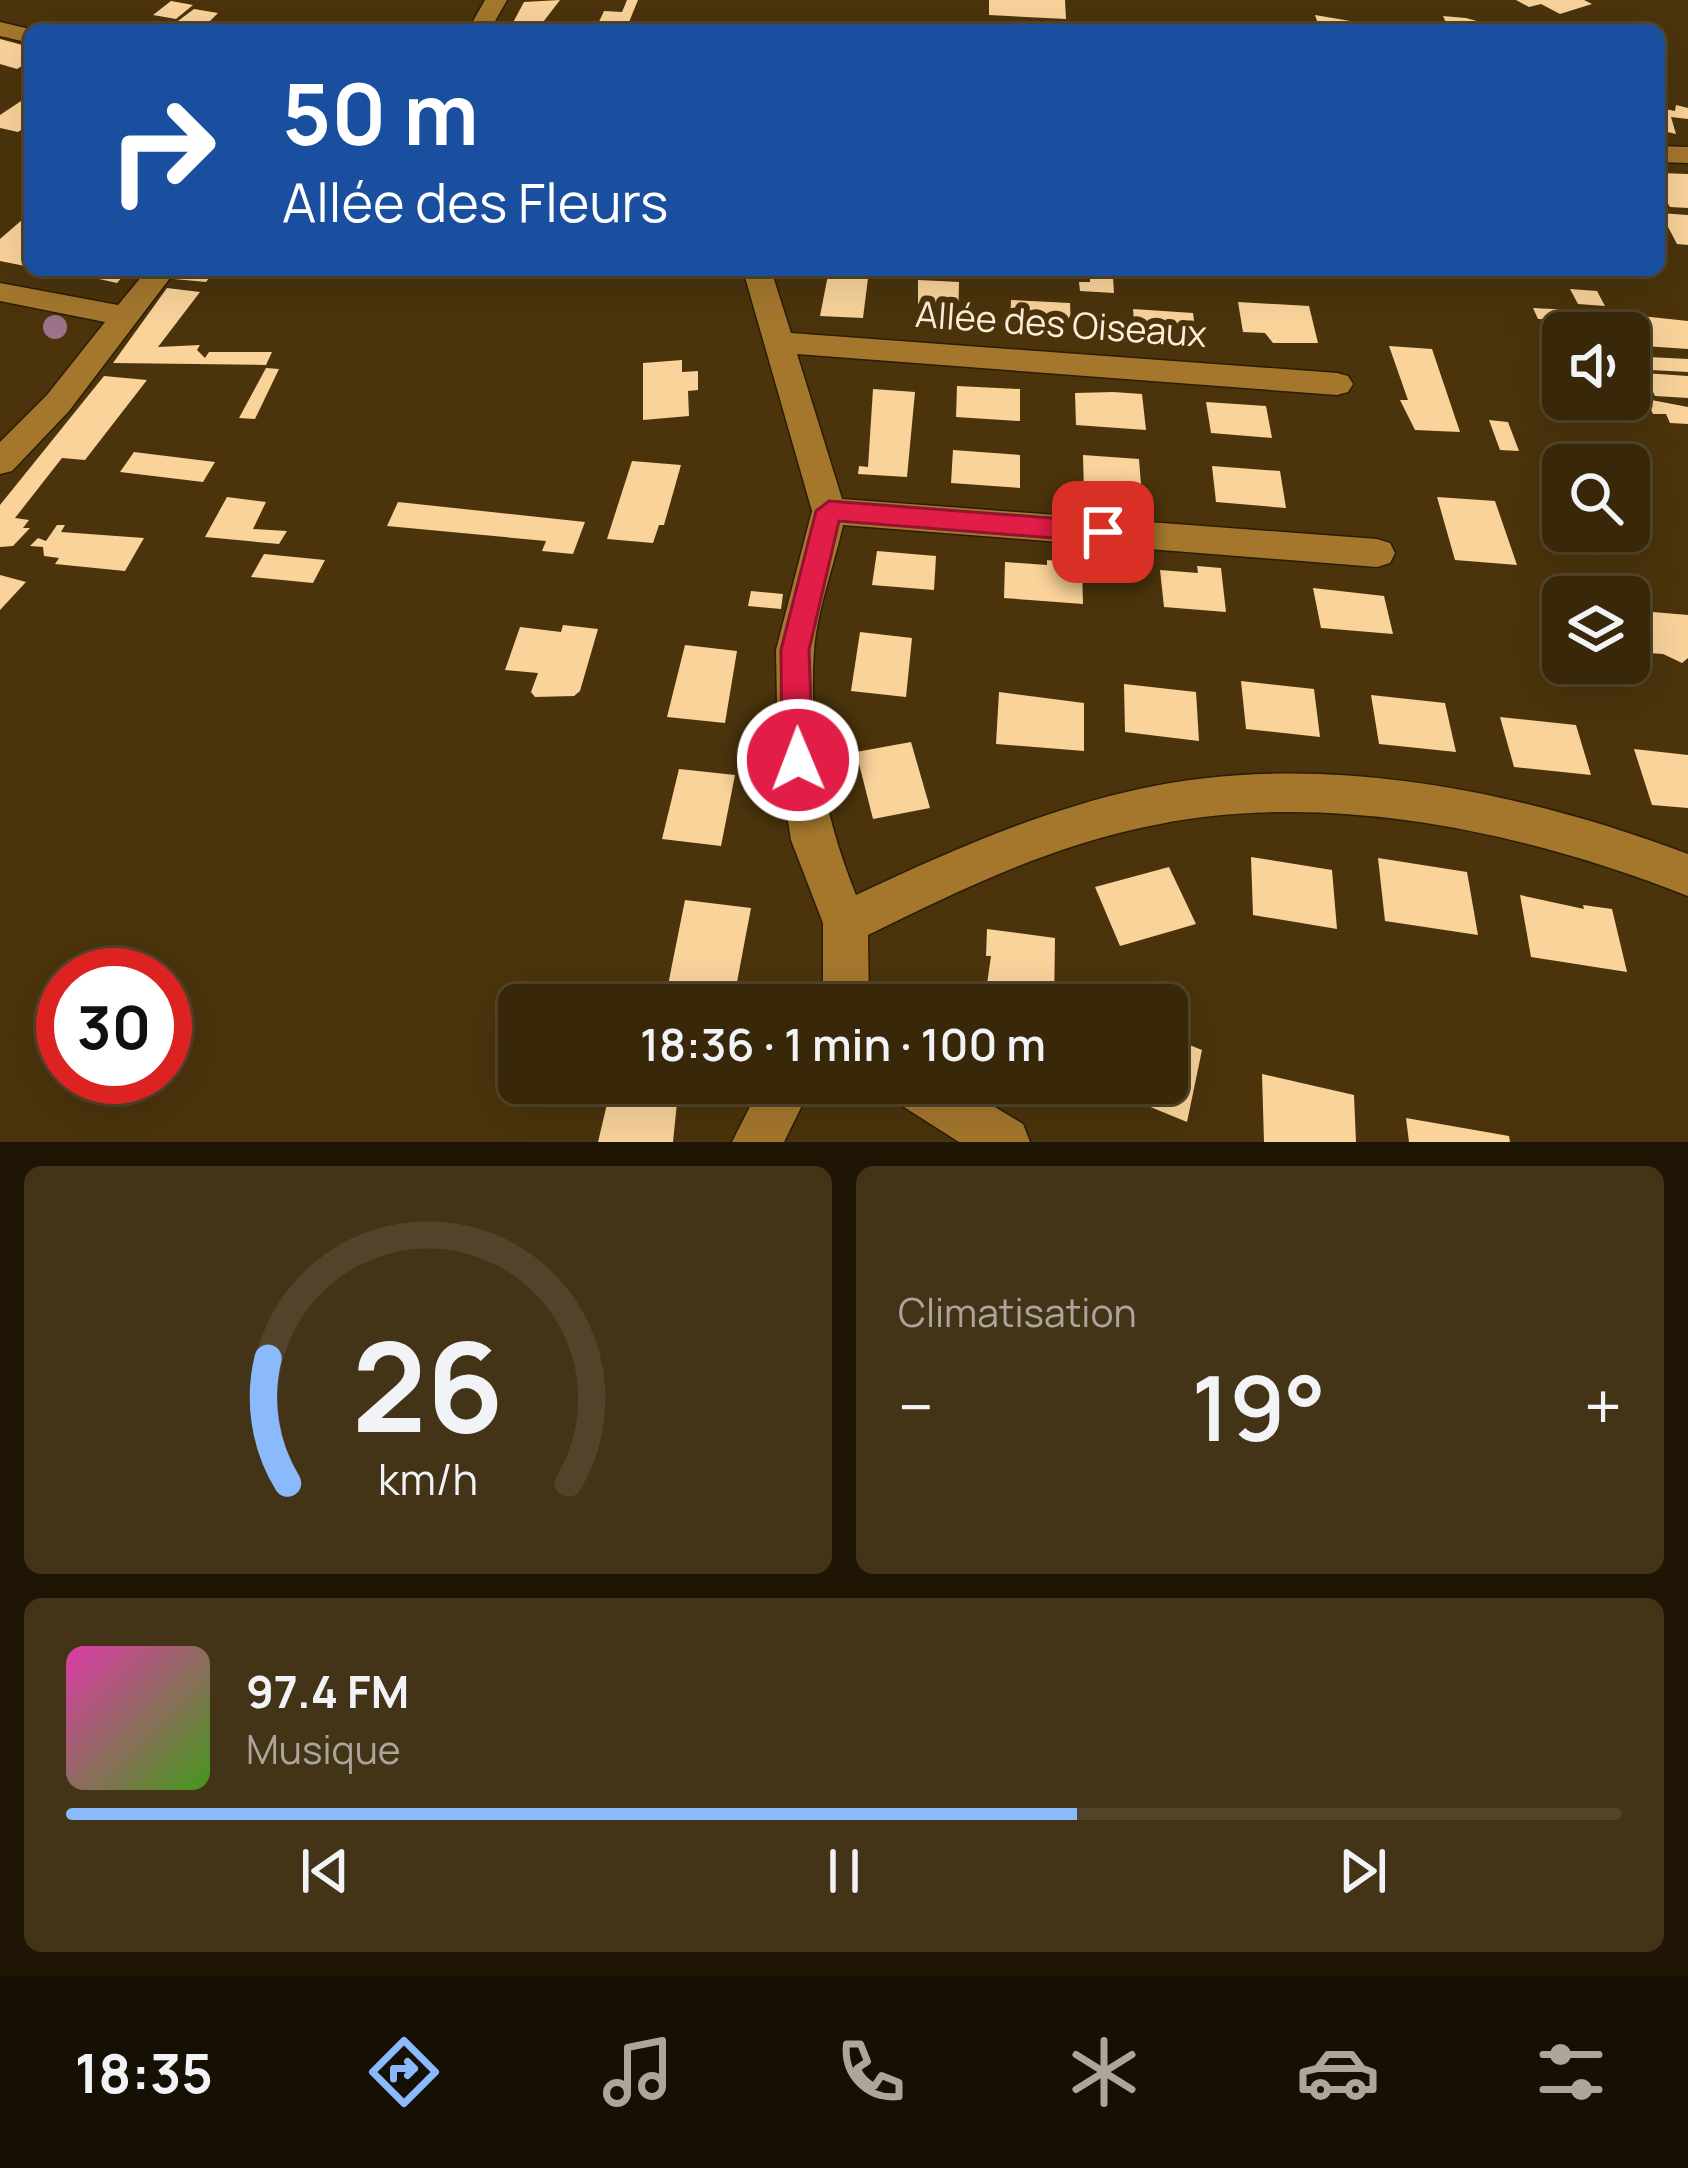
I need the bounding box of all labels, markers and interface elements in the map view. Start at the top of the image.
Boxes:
text: 50 m [282,55,479,170]
icon: right [84,72,240,228]
text: Allée des Fleurs [282,164,668,238]
street label: Allée des Oiseaux [914,289,1208,358]
map controls [1542,312,1650,684]
button: sound [1542,312,1650,420]
button: search [1542,444,1650,552]
pin [1052,481,1154,583]
icon: arrive [1070,499,1136,565]
button: layers [1542,576,1650,684]
position arrow [735,697,861,823]
speed limit sign: 30 [36,948,192,1104]
text: 18:36 · 1 min · 100 m [640,1013,1046,1075]
text: Climatisation [898,1285,1137,1339]
text: 26 [352,1299,504,1469]
text: 19° [1192,1345,1326,1468]
text: − [898,1361,934,1451]
text: + [1584,1361,1622,1451]
text: km/h [378,1449,478,1508]
text: 97.4 FM [246,1660,409,1722]
text: Musique [246,1722,401,1776]
icon: previous [292,1838,358,1904]
icon: pause [811,1838,877,1904]
icon: next [1330,1838,1396,1904]
icon: directions [362,2030,446,2114]
icon: music [596,2030,680,2114]
icon: phone [829,2030,913,2114]
icon: climate [1062,2030,1146,2114]
icon: car [1296,2030,1380,2114]
icon: filters [1529,2030,1613,2114]
text: 18:35 [75,2035,213,2109]

